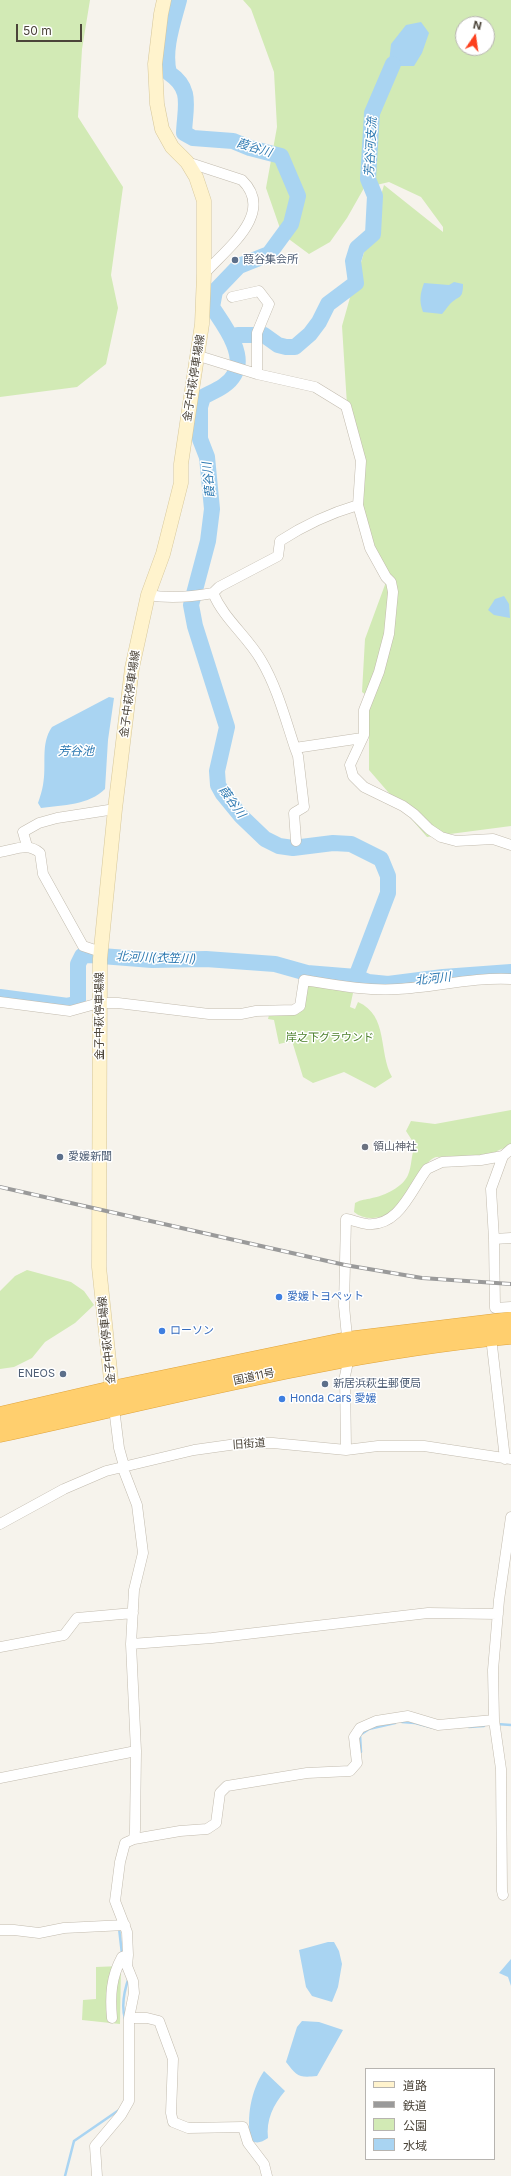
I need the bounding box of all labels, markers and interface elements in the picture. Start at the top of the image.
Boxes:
scale bar [18,16,84,42]
north arrow [455,16,495,56]
text: N [472,18,483,33]
text: 50 m [23,23,52,38]
water label: 芳谷河支流 [362,117,380,177]
water label: 葭谷川 [235,136,273,160]
place label: 葭谷集会所 [243,253,298,267]
marker: 葭谷集会所 [230,255,240,265]
street label: 金子中萩停車場線 [181,334,207,422]
water label: 葭谷川 [200,461,218,499]
street label: 金子中萩停車場線 [117,650,143,738]
water label: 芳谷池 [58,744,94,758]
water label: 葭谷川 [216,783,248,821]
water label: 北河川(衣笠川) [115,949,197,967]
water label: 北河川 [414,970,452,988]
street label: 金子中萩停車場線 [93,972,107,1060]
park label: 岸之下グラウンド [286,1031,374,1045]
place label: 領山神社 [373,1140,417,1154]
marker: 領山神社 [360,1142,370,1152]
place label: 愛媛新聞 [68,1150,112,1164]
marker: 愛媛新聞 [55,1152,65,1162]
place label: 愛媛トヨペット [287,1290,364,1304]
marker: 愛媛トヨペット [274,1292,284,1302]
street label: 金子中萩停車場線 [96,1296,118,1384]
place label: ローソン [170,1324,214,1338]
marker: ローソン [157,1326,167,1336]
street label: 国道11号 [232,1366,276,1388]
place label: ENEOS [18,1367,55,1381]
marker: ENEOS [58,1369,68,1379]
place label: 新居浜萩生郵便局 [333,1377,421,1391]
marker: 新居浜萩生郵便局 [320,1379,330,1389]
place label: Honda Cars 愛媛 [290,1392,377,1406]
marker: Honda Cars 愛媛 [277,1394,287,1404]
street label: 旧街道 [232,1436,266,1452]
legend [365,2068,495,2160]
text: 道路 [403,2078,427,2093]
text: 鉄道 [403,2098,427,2113]
text: 公園 [403,2118,427,2133]
text: 水域 [403,2138,427,2153]

